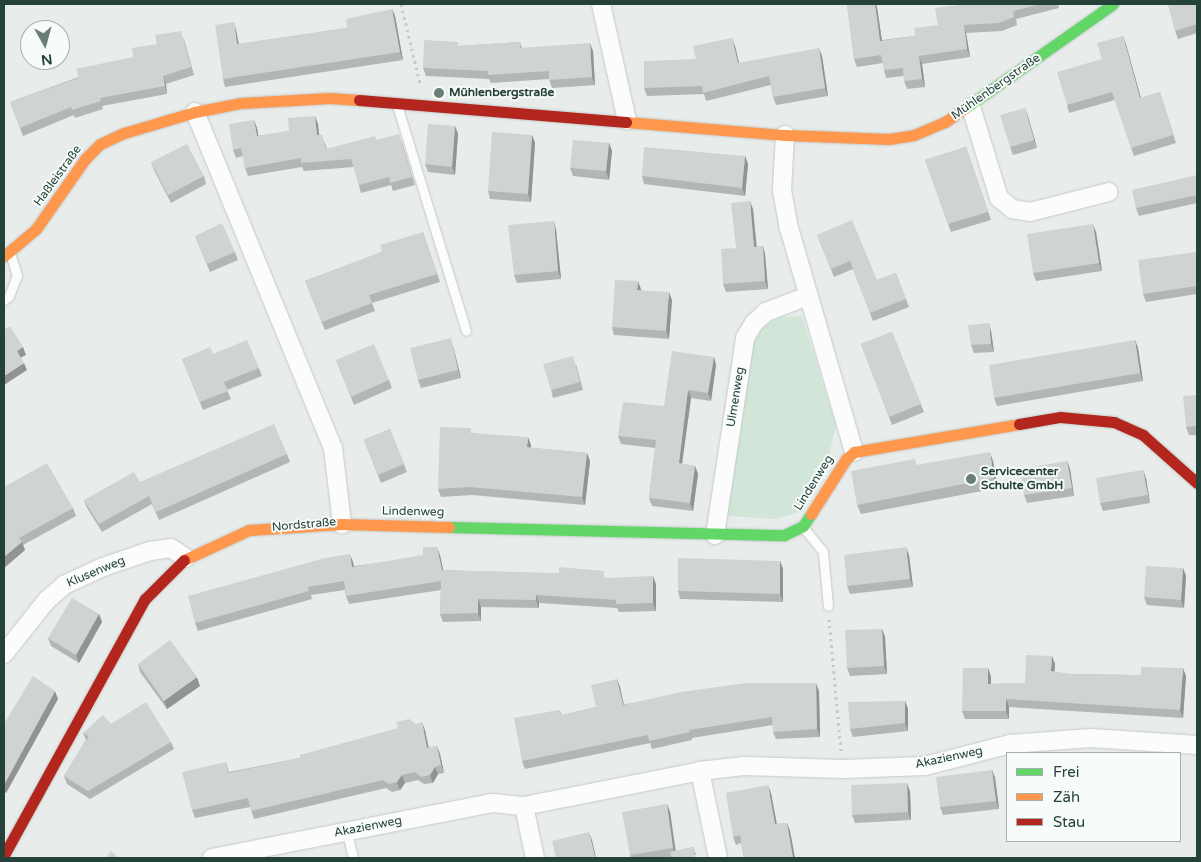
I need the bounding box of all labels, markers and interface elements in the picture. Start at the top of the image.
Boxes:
north arrow [20,20,70,70]
text: N [40,50,53,69]
street label: Mühlenbergstraße [949,51,1043,123]
place label: Mühlenbergstraße [449,86,554,100]
marker: Mühlenbergstraße [433,87,445,99]
street label: Haßleistraße [31,143,85,209]
street label: Ulmenweg [724,366,748,428]
street label: Lindenweg [791,453,837,513]
place label: Servicecenter Schulte GmbH [981,465,1063,493]
marker: Servicecenter Schulte GmbH [965,473,977,485]
street label: Lindenweg [382,504,444,520]
street label: Nordstraße [271,515,337,535]
street label: Klusenweg [65,553,127,591]
street label: Akazienweg [914,744,984,772]
legend [1006,752,1181,842]
text: Frei [1053,763,1079,781]
text: Zäh [1053,788,1080,806]
street label: Akazienweg [333,813,403,841]
text: Stau [1053,813,1085,831]

